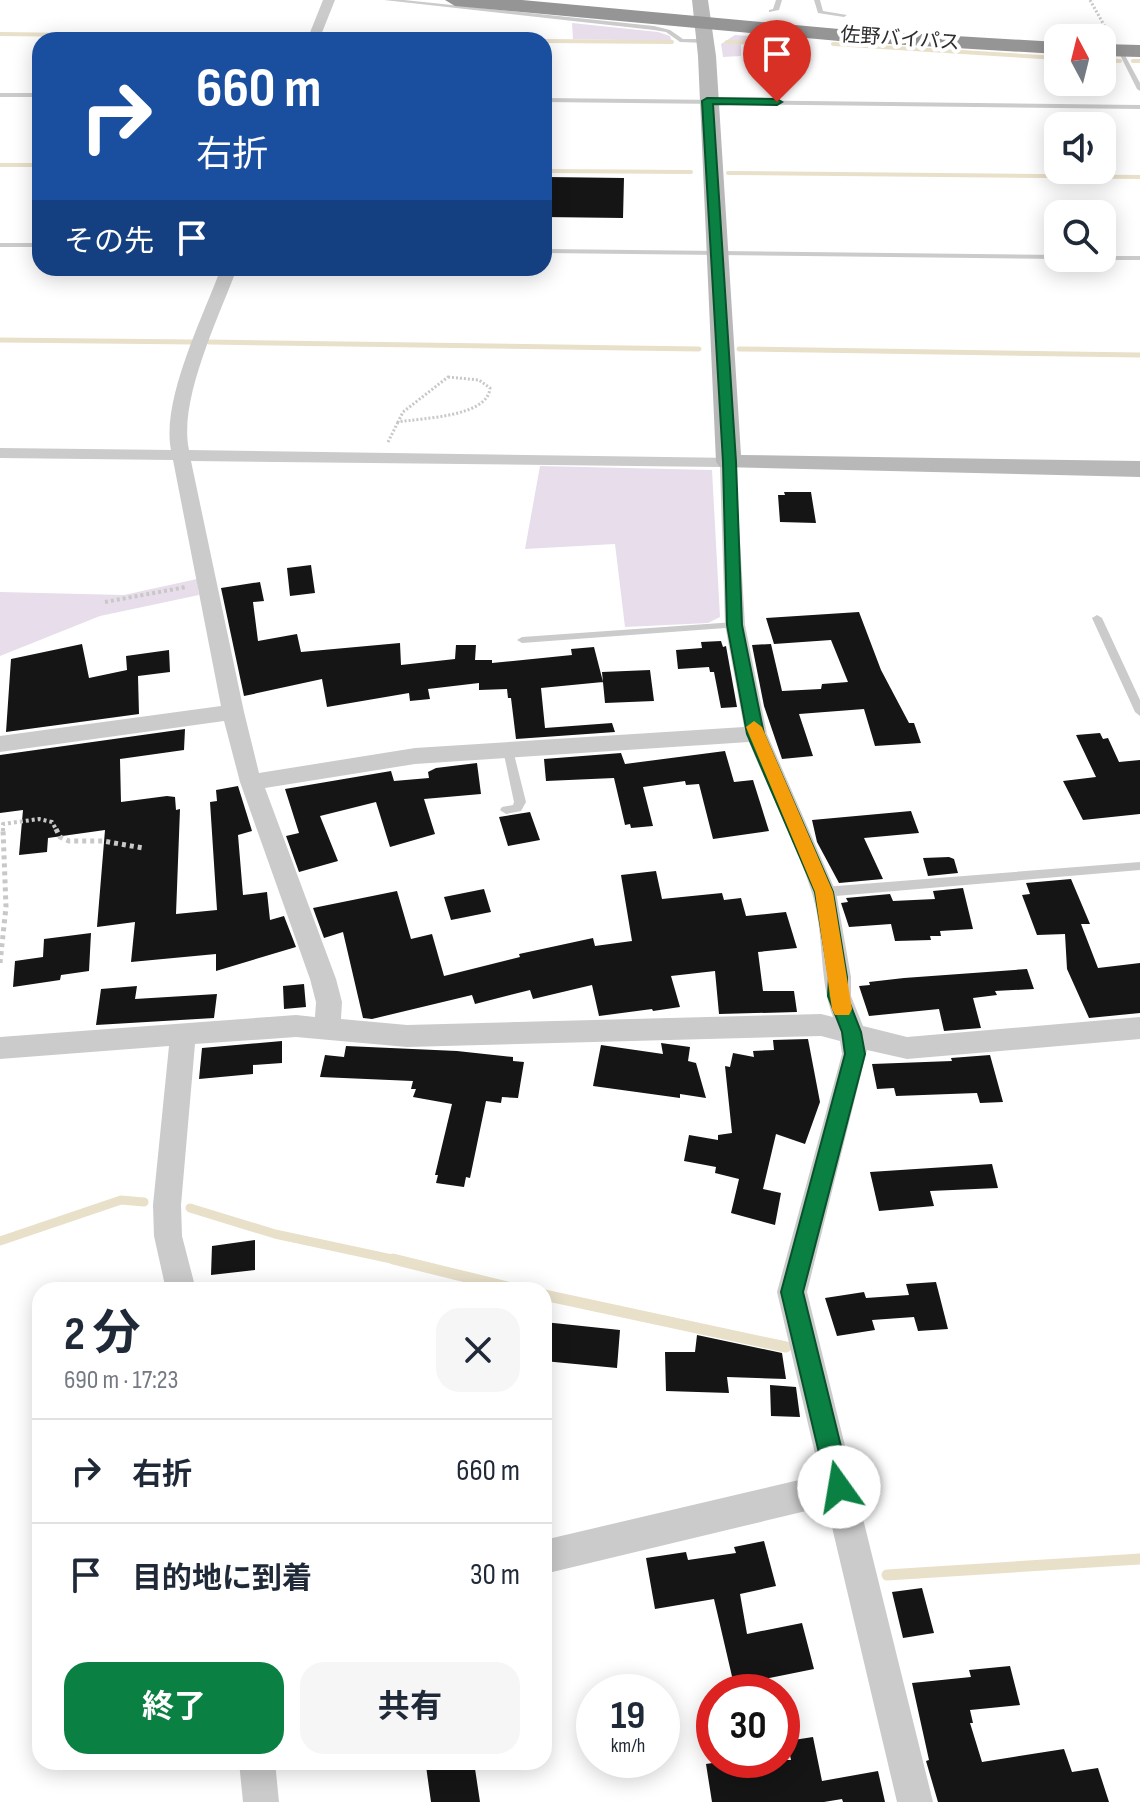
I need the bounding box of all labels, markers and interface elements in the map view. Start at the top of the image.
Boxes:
pin [743,20,811,102]
street label: 佐野バイパス [840,23,960,55]
north arrow [1044,24,1116,96]
map controls [1044,24,1116,272]
icon: arrive [755,32,799,76]
text: 660 m [196,56,321,123]
icon: right [64,64,168,168]
button: sound [1044,112,1116,184]
text: 右折 [196,134,268,177]
button: search [1044,200,1116,272]
icon: arrive [170,216,214,260]
text: その先 [64,224,154,260]
text: 2 分 [64,1306,141,1363]
button: close [436,1308,520,1392]
text: 690 m · 17:23 [64,1365,178,1396]
position arrow [797,1445,881,1529]
icon: right [64,1449,108,1493]
text: 660 m [456,1453,520,1489]
text: 右折 [132,1457,192,1493]
icon: arrive [64,1553,108,1597]
text: 30 m [470,1557,520,1593]
text: 目的地に到着 [132,1561,312,1597]
button: 終了 [64,1662,284,1754]
button: 共有 [300,1662,520,1754]
speed limit sign: 30 [696,1674,800,1778]
text: 19 [611,1692,645,1740]
text: km/h [611,1734,645,1758]

